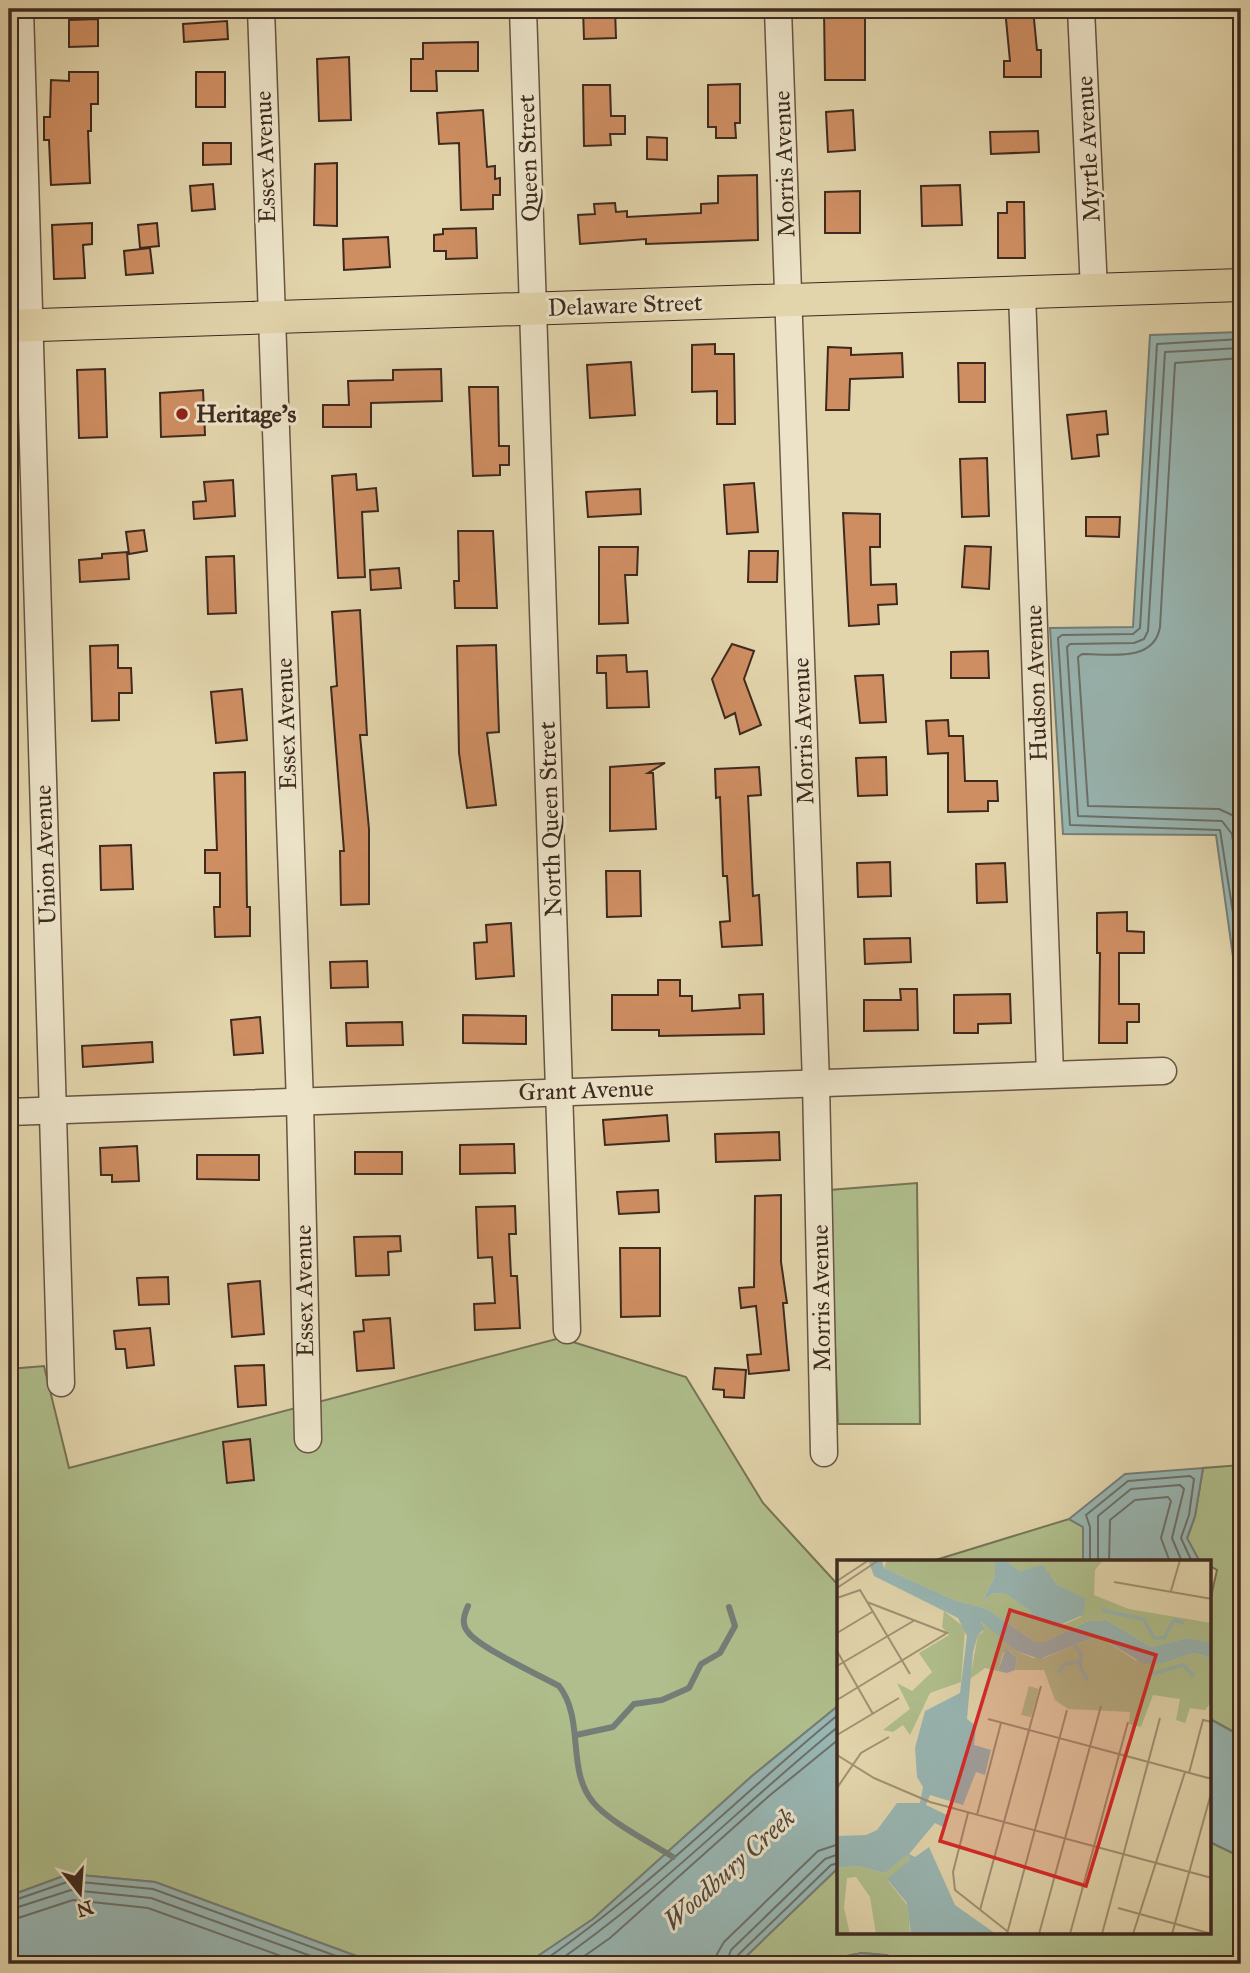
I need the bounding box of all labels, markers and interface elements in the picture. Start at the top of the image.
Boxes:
street label: Myrtle Avenue [1069,75,1107,223]
street label: Essex Avenue [248,90,282,224]
street label: Morris Avenue [766,90,802,238]
street label: Queen Street [511,93,545,222]
street label: Delaware Street [547,287,703,323]
place label: Heritage's [196,399,297,429]
marker: Heritage's [174,406,190,422]
street label: Hudson Avenue [1018,604,1054,762]
street label: Essex Avenue [269,657,303,791]
street label: Morris Avenue [785,657,821,805]
street label: North Queen Street [532,720,568,917]
street label: Union Avenue [28,784,62,926]
street label: Grant Avenue [518,1073,654,1107]
street label: Essex Avenue [288,1224,320,1358]
street label: Morris Avenue [805,1224,837,1372]
inset map [837,1560,1212,1934]
water label: Woodbury Creek [656,1801,802,1937]
north arrow [46,1857,116,1927]
text: N [74,1895,96,1922]

